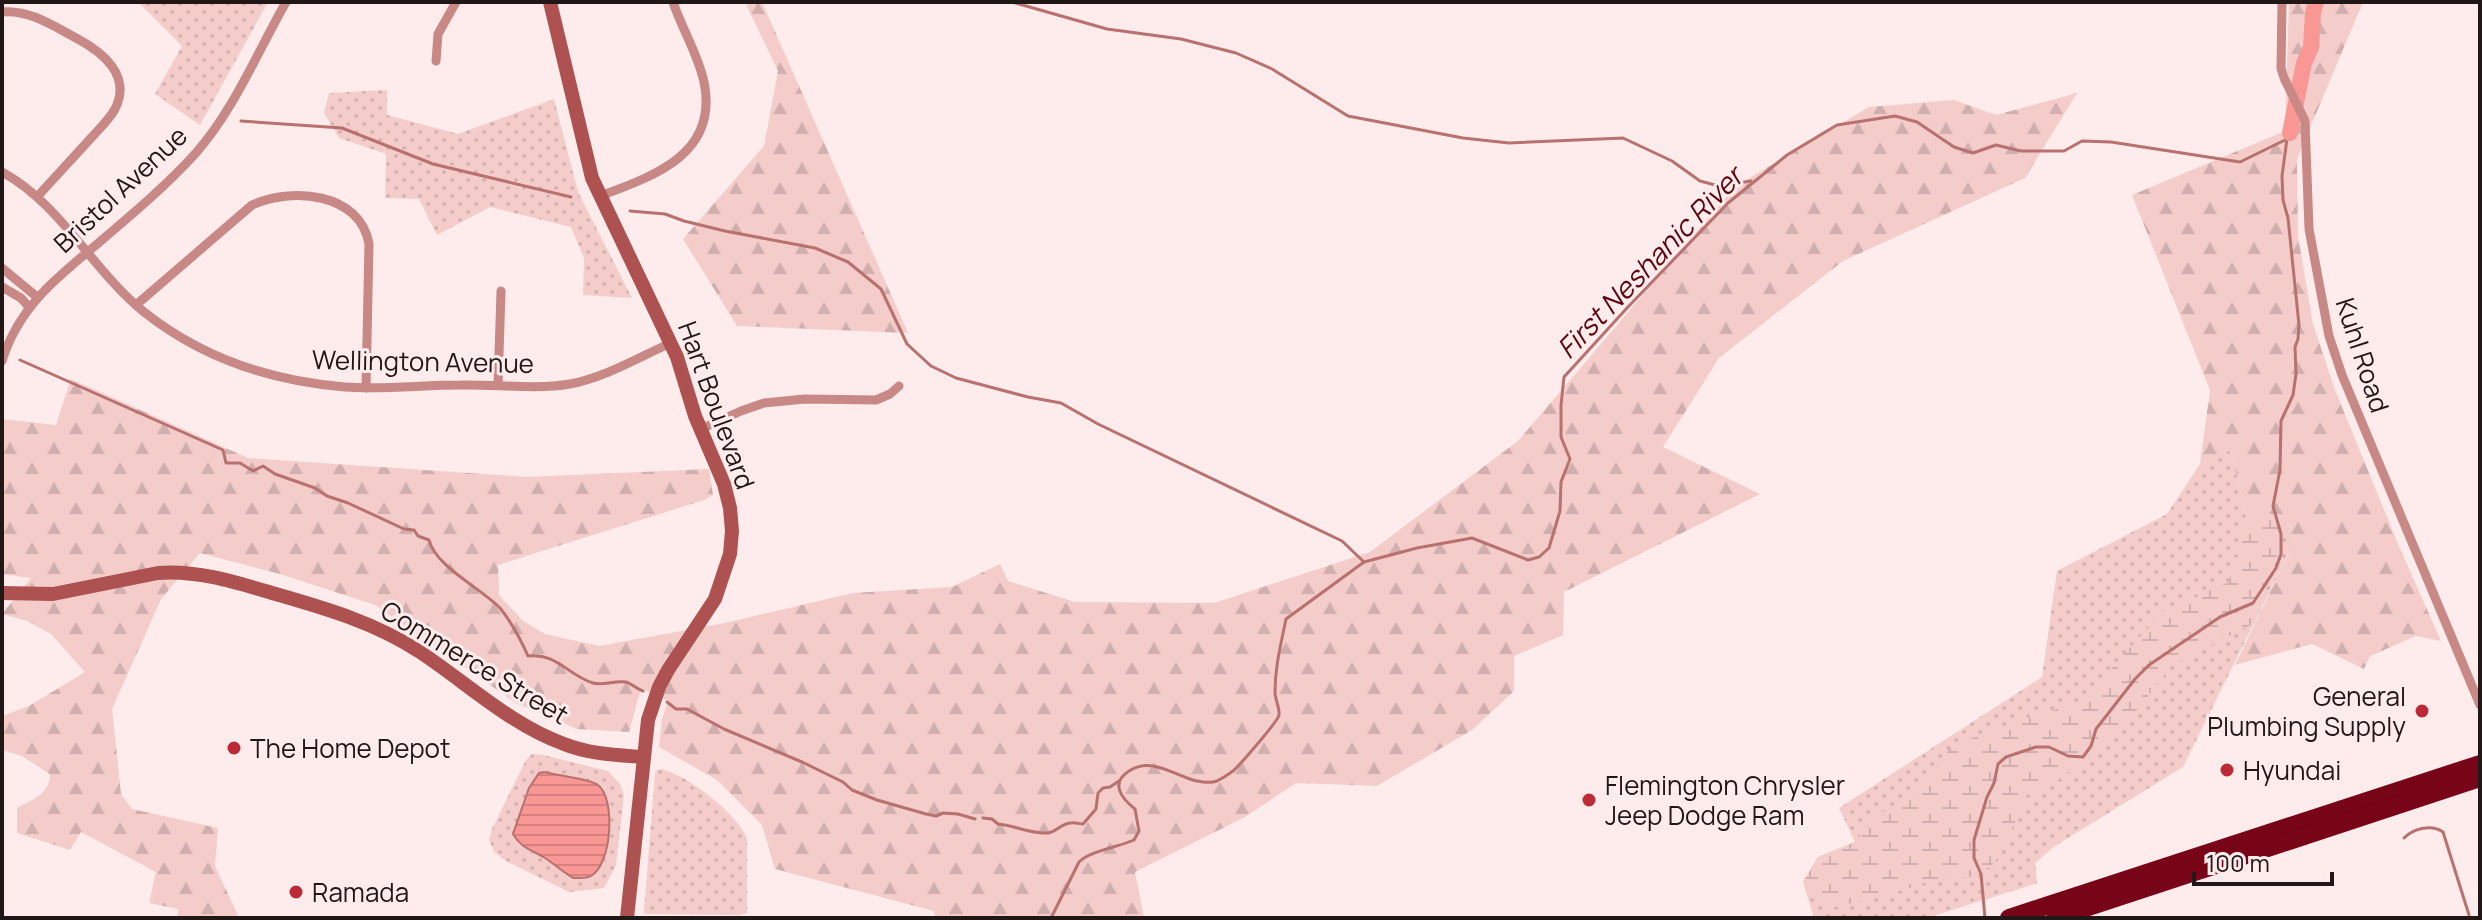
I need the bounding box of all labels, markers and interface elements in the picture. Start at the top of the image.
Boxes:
street label: Bristol Avenue [45,118,195,260]
water label: First Neshanic River [1548,155,1753,366]
street label: Kuhl Road [2328,293,2398,417]
street label: Hart Boulevard [670,316,764,494]
street label: Wellington Avenue [312,341,534,381]
street label: Commerce Street [374,592,576,732]
place label: General Plumbing Supply [2207,678,2406,744]
marker: General Plumbing Supply [2413,702,2431,720]
place label: The Home Depot [250,730,450,766]
marker: The Home Depot [225,739,243,757]
place label: Hyundai [2243,752,2341,788]
marker: Hyundai [2218,761,2236,779]
place label: Flemington Chrysler Jeep Dodge Ram [1605,767,1845,833]
marker: Flemington Chrysler Jeep Dodge Ram [1580,791,1598,809]
scale bar [2194,836,2332,886]
text: 100 m [2206,846,2270,879]
place label: Ramada [312,874,409,910]
marker: Ramada [287,883,305,901]

